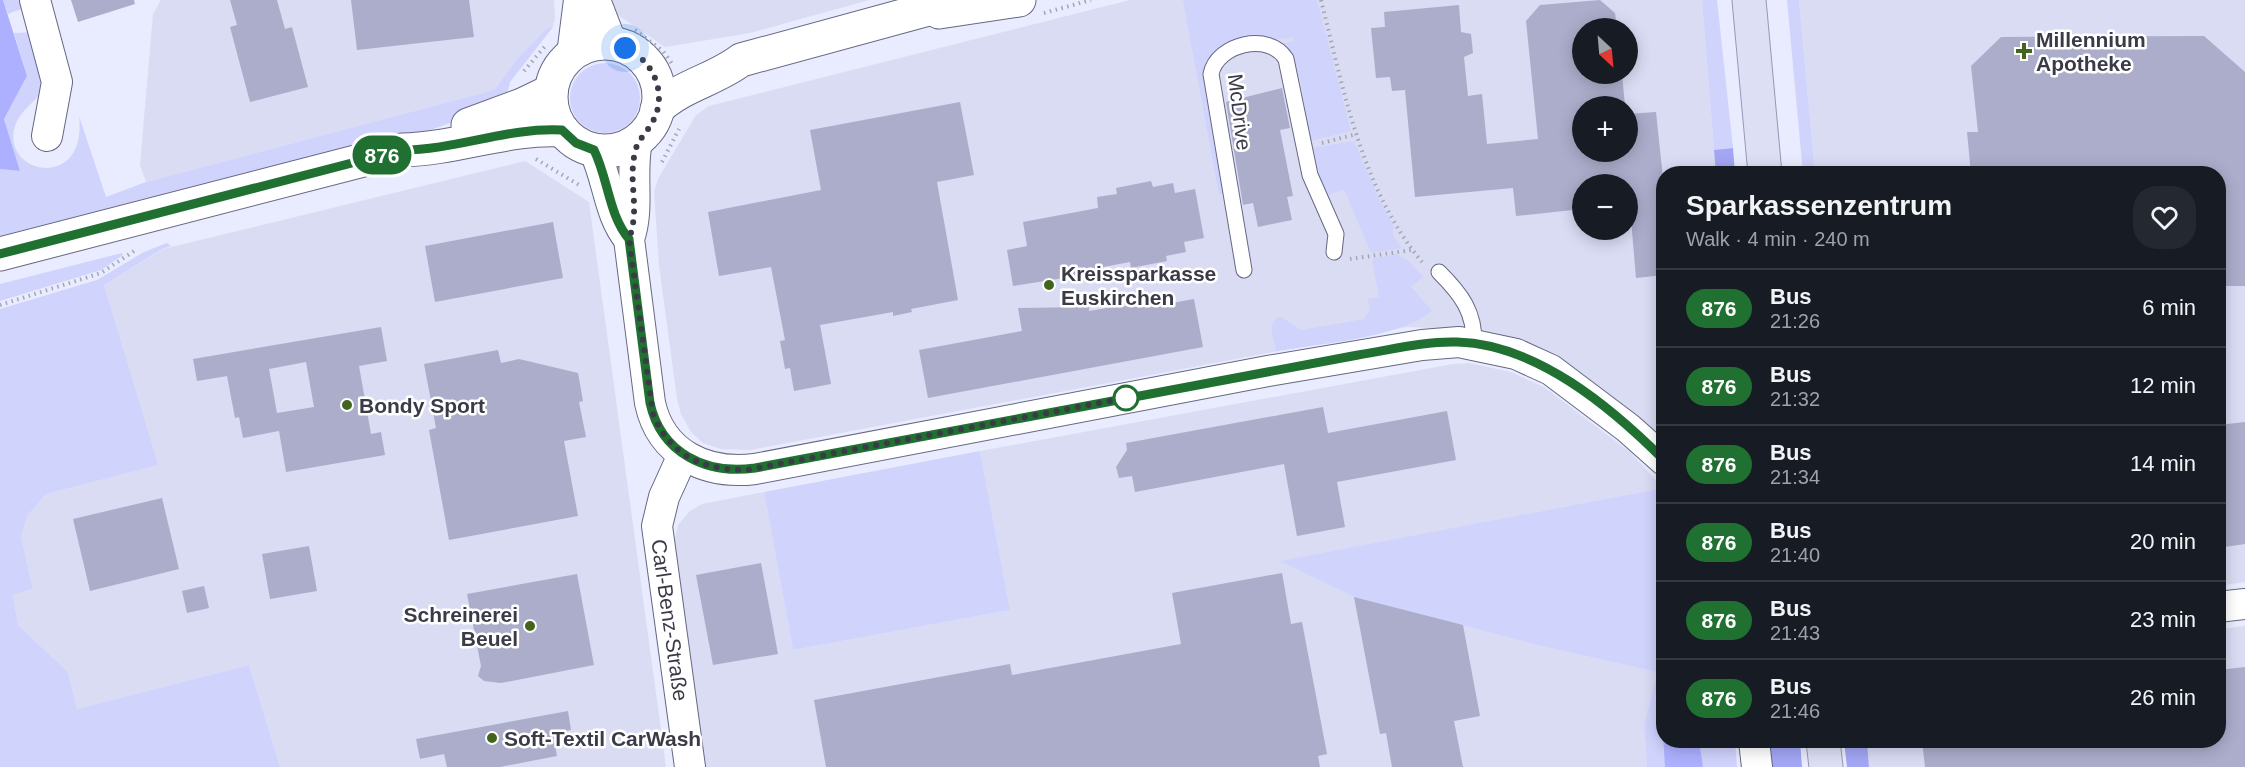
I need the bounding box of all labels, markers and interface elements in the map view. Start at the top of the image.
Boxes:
north arrow [1572,18,1638,84]
map controls [1572,18,1638,240]
place label: Millennium Apotheke [2036,28,2146,75]
your location [610,33,640,63]
marker: Millennium Apotheke [2017,44,2031,58]
street label: McDrive [1224,72,1256,152]
button: + [1572,96,1638,162]
line badge: 876 [348,136,416,174]
text: 876 [364,144,400,167]
button: − [1572,174,1638,240]
button: heart [2133,186,2196,249]
text: Sparkassenzentrum [1686,190,1952,221]
text: Walk · 4 min · 240 m [1686,228,1870,250]
place label: Kreissparkasse Euskirchen [1061,262,1216,309]
marker: Kreissparkasse Euskirchen [1042,278,1056,292]
text: Bus [1770,284,1812,309]
text: 6 min [2142,295,2196,320]
text: 876 [1701,297,1737,320]
text: 21:26 [1770,310,1820,332]
text: Bus [1770,362,1812,387]
text: 12 min [2130,373,2196,398]
text: 876 [1701,375,1737,398]
unlabelled marker [1113,385,1139,411]
text: 21:32 [1770,388,1820,410]
place label: Bondy Sport [359,394,485,417]
marker: Bondy Sport [340,398,354,412]
text: Bus [1770,440,1812,465]
text: 14 min [2130,451,2196,476]
text: 876 [1701,453,1737,476]
text: 21:34 [1770,466,1820,488]
text: Bus [1770,518,1812,543]
text: 20 min [2130,529,2196,554]
text: 876 [1701,531,1737,554]
street label: Carl-Benz-Straße [647,537,693,703]
text: 21:40 [1770,544,1820,566]
text: Bus [1770,596,1812,621]
place label: Schreinerei Beuel [404,603,518,650]
text: 23 min [2130,607,2196,632]
text: 876 [1701,609,1737,632]
marker: Schreinerei Beuel [523,619,537,633]
text: 21:43 [1770,622,1820,644]
text: Bus [1770,674,1812,699]
text: 26 min [2130,685,2196,710]
text: 876 [1701,687,1737,710]
text: 21:46 [1770,700,1820,722]
place label: Soft-Textil CarWash [504,727,701,750]
marker: Soft-Textil CarWash [485,731,499,745]

